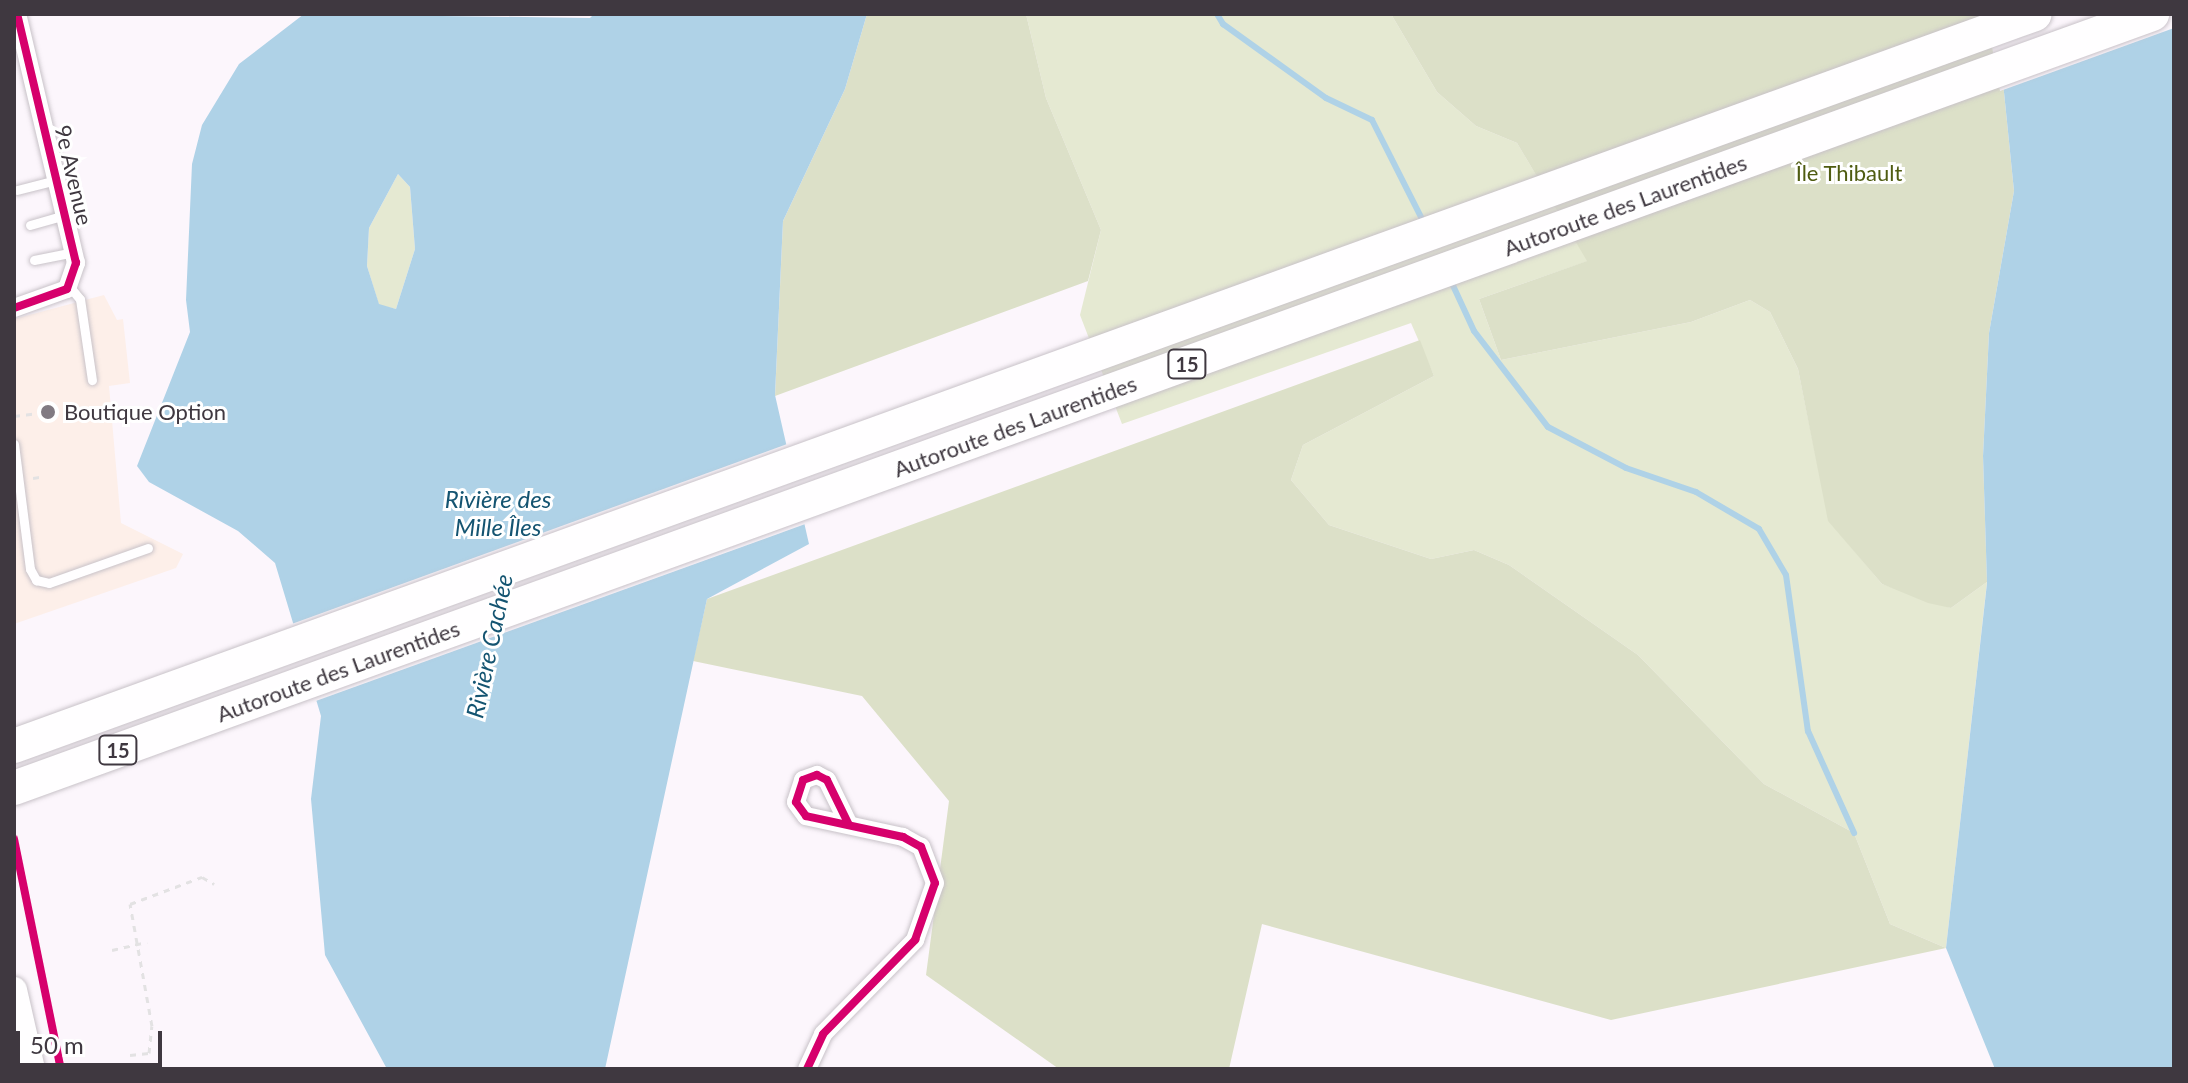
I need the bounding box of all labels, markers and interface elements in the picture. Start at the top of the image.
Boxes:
street label: 9e Avenue [50,122,98,228]
street label: Autoroute des Laurentides [1500,149,1750,261]
park label: Île Thibault [1795,160,1903,186]
road number: 15 [1167,348,1207,380]
street label: Autoroute des Laurentides [890,370,1140,482]
place label: Boutique Option [64,399,226,425]
marker: Boutique Option [39,403,57,421]
water label: Rivière des Mille Îles [445,485,551,541]
water label: Rivière Cachée [460,571,518,721]
street label: Autoroute des Laurentides [213,615,463,727]
road number: 15 [98,734,138,766]
scale bar [20,1015,166,1065]
text: 50 m [30,1030,84,1059]

